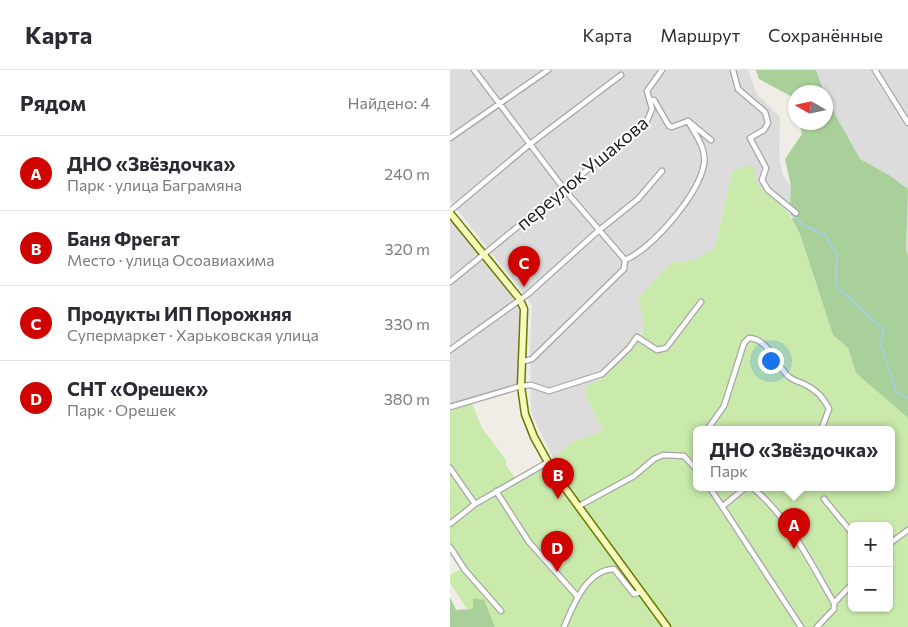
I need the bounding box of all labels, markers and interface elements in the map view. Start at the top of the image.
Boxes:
text: Карта [25,20,92,49]
text: Карта [583,24,632,46]
text: Маршрут [660,24,740,46]
text: Сохранённые [768,24,883,46]
north arrow [788,85,833,130]
text: Рядом [20,90,86,115]
text: Найдено: 4 [348,93,430,112]
street label: переулок Ушакова [511,111,652,235]
text: ДНО «Звёздочка» [67,152,235,175]
text: A [30,164,42,183]
text: 240 m [384,164,430,183]
text: Парк · улица Баграмяна [67,175,242,194]
text: Баня Фрегат [67,227,180,250]
text: B [31,239,41,258]
text: 320 m [385,239,430,258]
pin: C [508,246,540,287]
text: Место · улица Осоавиахима [67,250,275,269]
text: Продукты ИП Порожняя [67,302,292,325]
text: C [31,314,41,333]
text: 330 m [384,314,430,333]
text: Супермаркет · Харьковская улица [67,325,319,344]
your location [758,348,784,374]
text: СНТ «Орешек» [67,377,208,400]
text: D [30,389,42,408]
text: 380 m [384,389,430,408]
text: Парк · Орешек [67,400,176,419]
popup [693,426,895,491]
text: ДНО «Звёздочка» [710,438,878,461]
pin: B [542,458,574,499]
text: Парк [710,461,748,480]
pin: A [778,508,810,549]
map controls [848,522,893,612]
button: + [848,522,893,567]
pin: D [541,531,573,572]
button: − [848,567,893,612]

